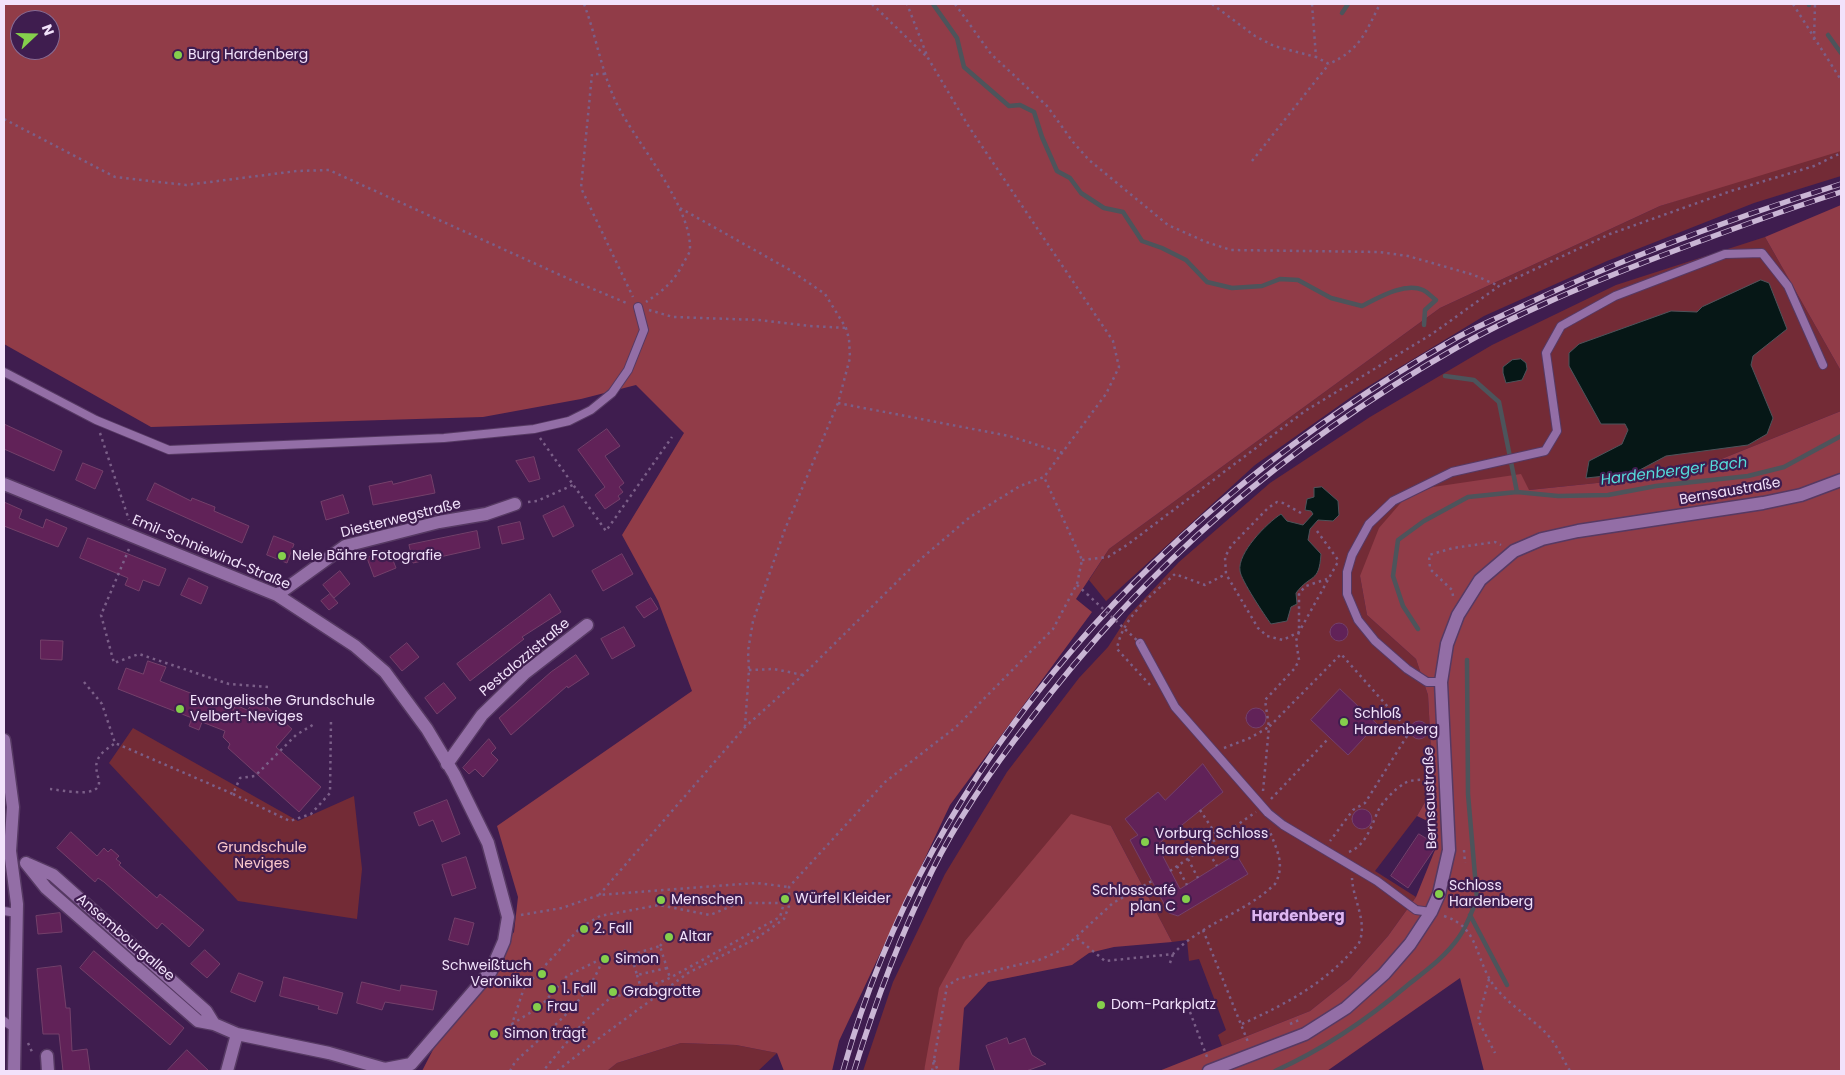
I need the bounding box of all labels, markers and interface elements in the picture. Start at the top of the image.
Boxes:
north arrow [10,10,60,60]
text: N [37,21,59,38]
place label: Burg Hardenberg [188,47,308,63]
marker: Burg Hardenberg [172,49,184,61]
water label: Hardenberger Bach [1600,454,1748,490]
street label: Bernsaustraße [1678,475,1782,509]
street label: Diesterwegstraße [339,496,463,542]
street label: Emil-Schniewind-Straße [129,512,293,594]
place label: Nele Bähre Fotografie [292,548,442,564]
marker: Nele Bähre Fotografie [276,550,288,562]
street label: Pestalozzistraße [476,615,574,701]
place label: Evangelische Grundschule Velbert-Neviges [190,693,375,726]
marker: Evangelische Grundschule Velbert-Neviges [174,703,186,715]
place label: Schloß Hardenberg [1354,706,1438,739]
marker: Schloß Hardenberg [1338,716,1350,728]
street label: Bernsaustraße [1421,746,1441,850]
place label: Vorburg Schloss Hardenberg [1155,826,1268,859]
marker: Vorburg Schloss Hardenberg [1139,836,1151,848]
park label: Grundschule Neviges [217,840,307,872]
place label: Schloss Hardenberg [1449,878,1533,910]
place label: Schlosscafé plan C [1092,883,1176,916]
marker: Schloss Hardenberg [1433,888,1445,900]
street label: Ansembourgallee [72,891,178,985]
place label: Würfel Kleider [795,891,891,907]
place label: Menschen [671,892,743,908]
marker: Würfel Kleider [779,893,791,905]
marker: Schlosscafé plan C [1180,893,1192,905]
marker: Menschen [655,894,667,906]
district label: Hardenberg [1251,908,1345,926]
place label: 2. Fall [594,921,632,937]
marker: 2. Fall [578,923,590,935]
place label: Altar [679,929,712,945]
marker: Altar [663,931,675,943]
place label: Simon [615,951,659,967]
marker: Simon [599,953,611,965]
place label: Schweißtuch Veronika [442,958,532,990]
marker: Schweißtuch Veronika [536,968,548,980]
place label: 1. Fall [562,981,597,997]
marker: 1. Fall [546,983,558,995]
place label: Grabgrotte [623,984,701,1000]
marker: Grabgrotte [607,986,619,998]
place label: Dom-Parkplatz [1111,997,1216,1013]
place label: Frau [547,999,578,1015]
marker: Dom-Parkplatz [1095,999,1107,1011]
marker: Frau [531,1001,543,1013]
place label: Simon trägt [504,1026,586,1042]
marker: Simon trägt [488,1028,500,1040]

